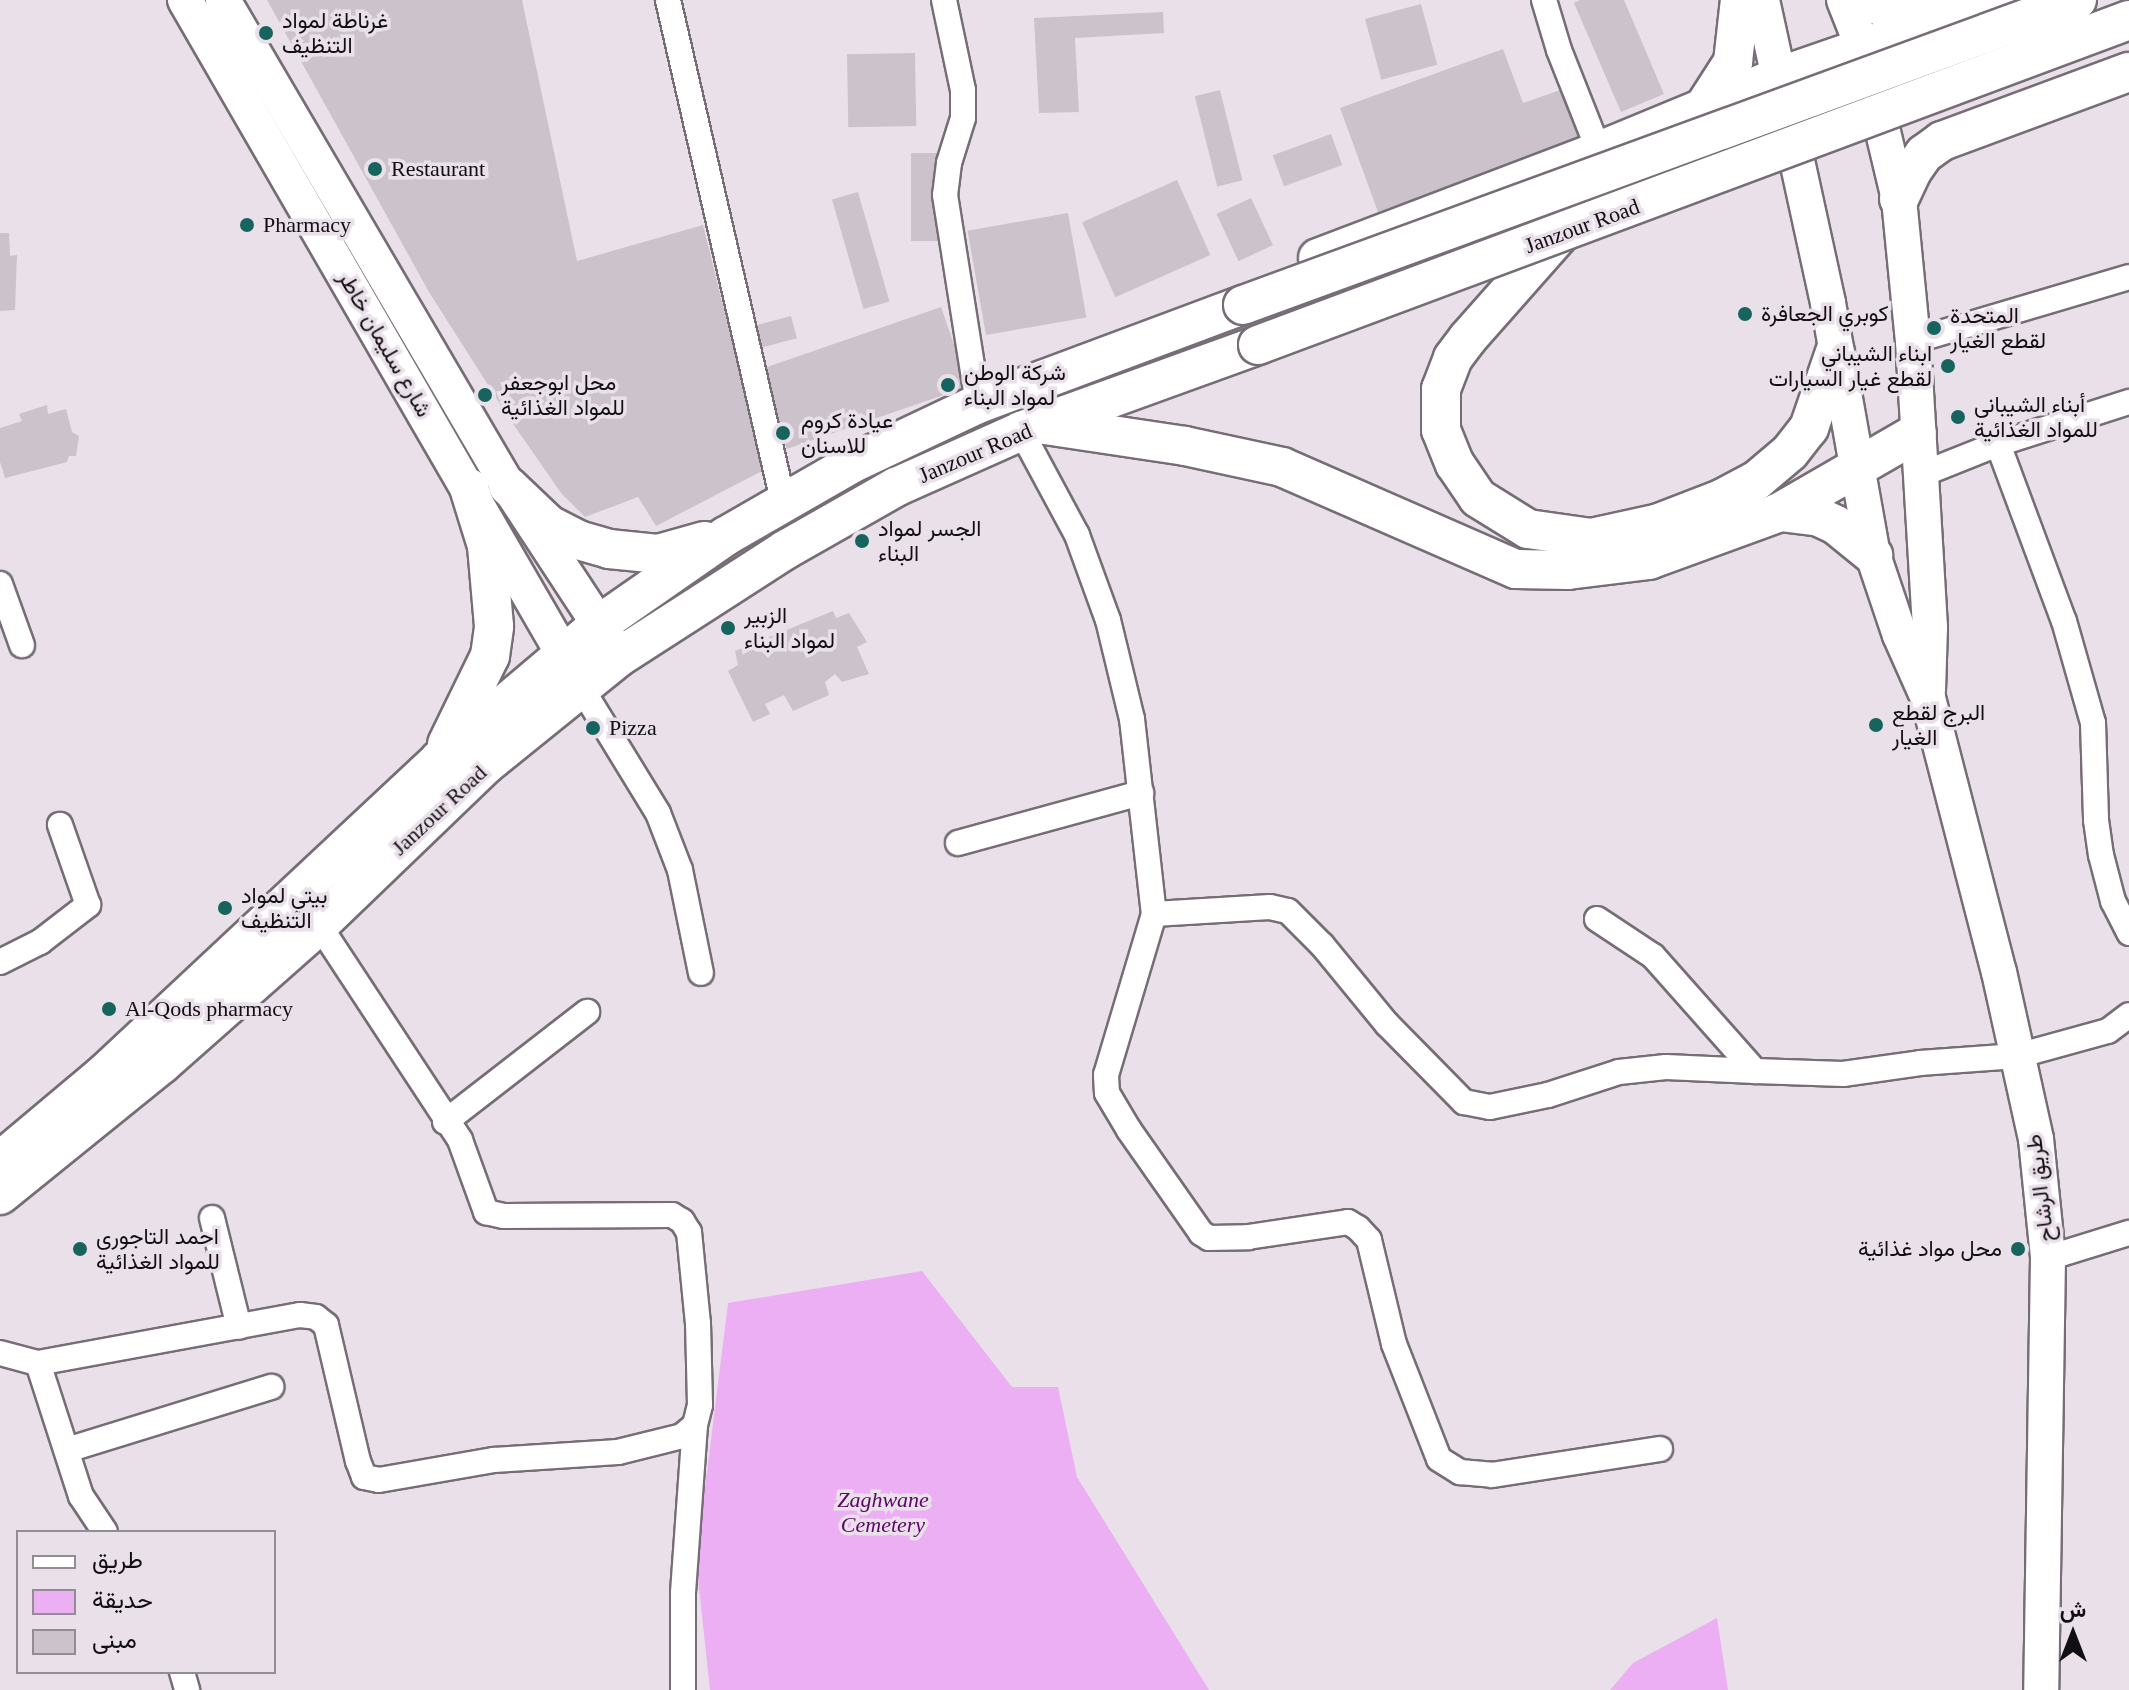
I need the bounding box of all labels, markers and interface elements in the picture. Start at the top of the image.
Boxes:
place label: غرناطة لمواد التنظيف [282,7,388,58]
marker: غرناطة لمواد التنظيف [257,24,275,42]
place label: Restaurant [391,156,485,182]
marker: Restaurant [366,160,384,178]
street label: Janzour Road [1521,193,1643,259]
place label: Pharmacy [263,212,351,238]
marker: Pharmacy [238,216,256,234]
street label: شارع سليمان خاطر [333,266,437,422]
place label: كوبري الجعافرة [1761,301,1888,327]
place label: المتحدة لقطع الغيار [1950,302,2046,354]
marker: كوبري الجعافرة [1736,305,1754,323]
marker: المتحدة لقطع الغيار [1925,319,1943,337]
place label: ابناء الشيباني لقطع غيار السيارات [1769,340,1932,392]
marker: ابناء الشيباني لقطع غيار السيارات [1939,357,1957,375]
place label: شركة الوطن لمواد البناء [964,359,1066,410]
place label: محل ابوجعفر للمواد الغذائية [501,369,625,420]
marker: شركة الوطن لمواد البناء [939,376,957,394]
marker: محل ابوجعفر للمواد الغذائية [476,386,494,404]
place label: أبناء الشيباني للمواد الغذائية [1974,391,2098,442]
place label: عيادة كروم للاسنان [801,407,893,458]
marker: أبناء الشيباني للمواد الغذائية [1949,408,1967,426]
street label: Janzour Road [914,417,1036,489]
marker: عيادة كروم للاسنان [772,422,794,444]
place label: الجسر لمواد البناء [878,515,981,566]
marker: الجسر لمواد البناء [853,532,871,550]
place label: الزبير لمواد البناء [744,602,835,654]
marker: الزبير لمواد البناء [719,619,737,637]
place label: البرج لقطع الغيار [1892,699,1985,750]
place label: Pizza [609,715,657,741]
marker: البرج لقطع الغيار [1867,716,1885,734]
marker: Pizza [584,719,602,737]
street label: Janzour Road [386,759,492,861]
place label: بيتي لمواد التنظيف [241,882,327,934]
marker: بيتي لمواد التنظيف [216,899,234,917]
place label: Al-Qods pharmacy [125,996,293,1022]
marker: Al-Qods pharmacy [100,1000,118,1018]
street label: طريق الرشاح [2020,1133,2060,1243]
place label: احمد التاجوري للمواد الغذائية [96,1223,220,1274]
place label: محل مواد غذائية [1858,1236,2002,1262]
marker: احمد التاجوري للمواد الغذائية [71,1240,89,1258]
marker: محل مواد غذائية [2009,1240,2027,1258]
park label: Zaghwane Cemetery [837,1486,929,1538]
legend [16,1530,276,1674]
text: طريق [92,1547,143,1573]
text: حديقة [92,1587,153,1613]
north arrow [2033,1594,2113,1674]
text: ش [2060,1597,2086,1622]
text: مبنى [92,1627,137,1653]

